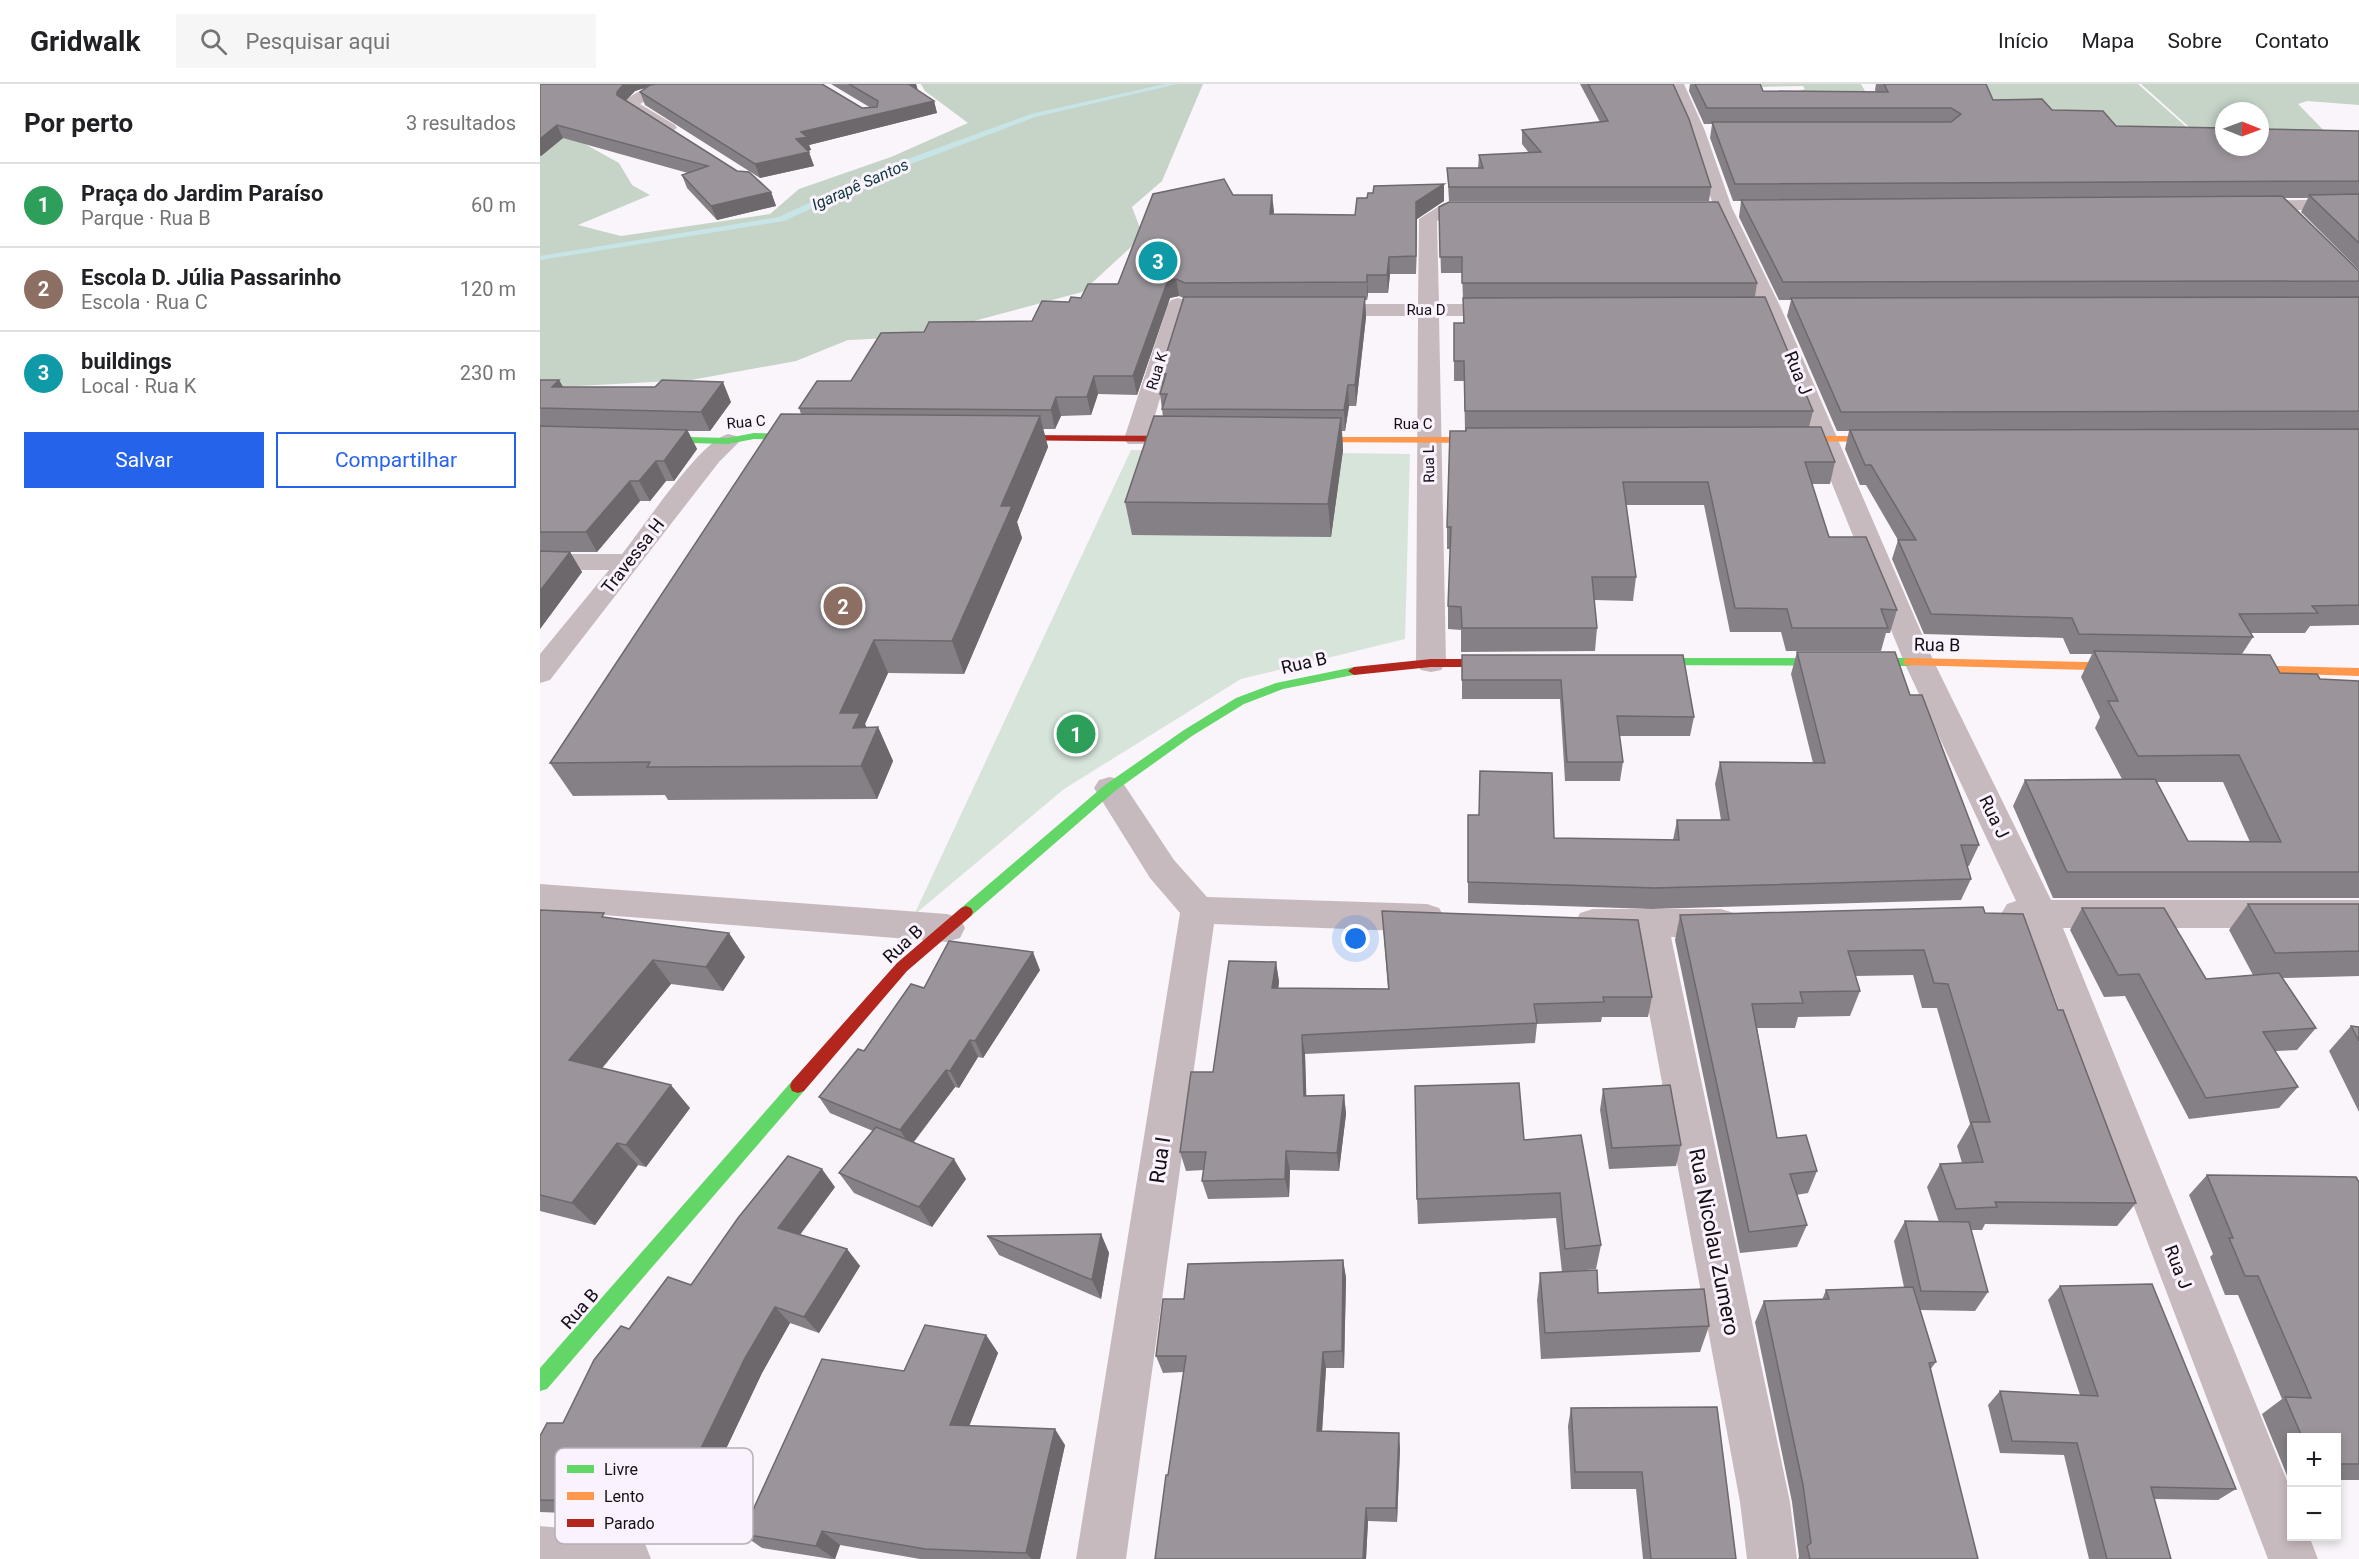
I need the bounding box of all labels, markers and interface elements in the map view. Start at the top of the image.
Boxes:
search box [176,14,596,68]
text: Gridwalk [30,25,140,58]
icon: search [197,25,230,58]
text: Pesquisar aqui [245,29,390,54]
text: Início [1998,29,2049,53]
text: Mapa [2082,29,2135,53]
text: Sobre [2168,29,2222,53]
text: Contato [2255,29,2329,53]
north arrow [2215,102,2269,156]
text: Por perto [24,108,133,138]
text: 3 resultados [406,111,516,135]
water label: Igarapê Santos [809,155,911,214]
text: Praça do Jardim Paraíso [81,181,323,206]
text: 1 [38,193,49,217]
text: 60 m [471,193,516,217]
text: Parque · Rua B [81,206,211,230]
pin: 3 [1138,238,1178,284]
text: Escola D. Júlia Passarinho [81,265,341,290]
text: 2 [38,277,49,301]
text: 120 m [460,277,516,301]
text: Escola · Rua C [81,290,208,314]
street label: Rua D [1406,301,1446,319]
street label: Rua J [1780,348,1817,398]
text: buildings [81,349,172,374]
street label: Rua K [1143,349,1171,392]
text: 3 [38,361,49,385]
text: 230 m [460,361,516,385]
text: Local · Rua K [81,374,196,398]
street label: Rua C [726,411,767,433]
street label: Rua C [1393,415,1433,433]
button: Salvar [24,432,264,488]
button: Compartilhar [276,432,516,488]
street label: Rua L [1420,445,1438,483]
street label: Travessa H [597,514,668,597]
pin: 2 [824,584,862,628]
street label: Rua B [1914,634,1960,655]
street label: Rua B [1279,647,1329,678]
pin: 1 [1056,712,1096,756]
street label: Rua J [1975,792,2014,842]
street label: Rua B [878,920,927,967]
your location [1341,924,1370,953]
street label: Rua I [1145,1135,1175,1185]
street label: Rua Nicolau Zumero [1684,1146,1744,1338]
street label: Rua J [2161,1242,2196,1292]
street label: Rua B [556,1284,603,1333]
map controls [2287,1433,2341,1541]
button: + [2287,1433,2341,1487]
legend [555,1448,753,1544]
text: Livre [604,1460,638,1479]
text: Lento [604,1487,644,1506]
button: − [2287,1487,2341,1541]
text: Parado [604,1514,655,1533]

